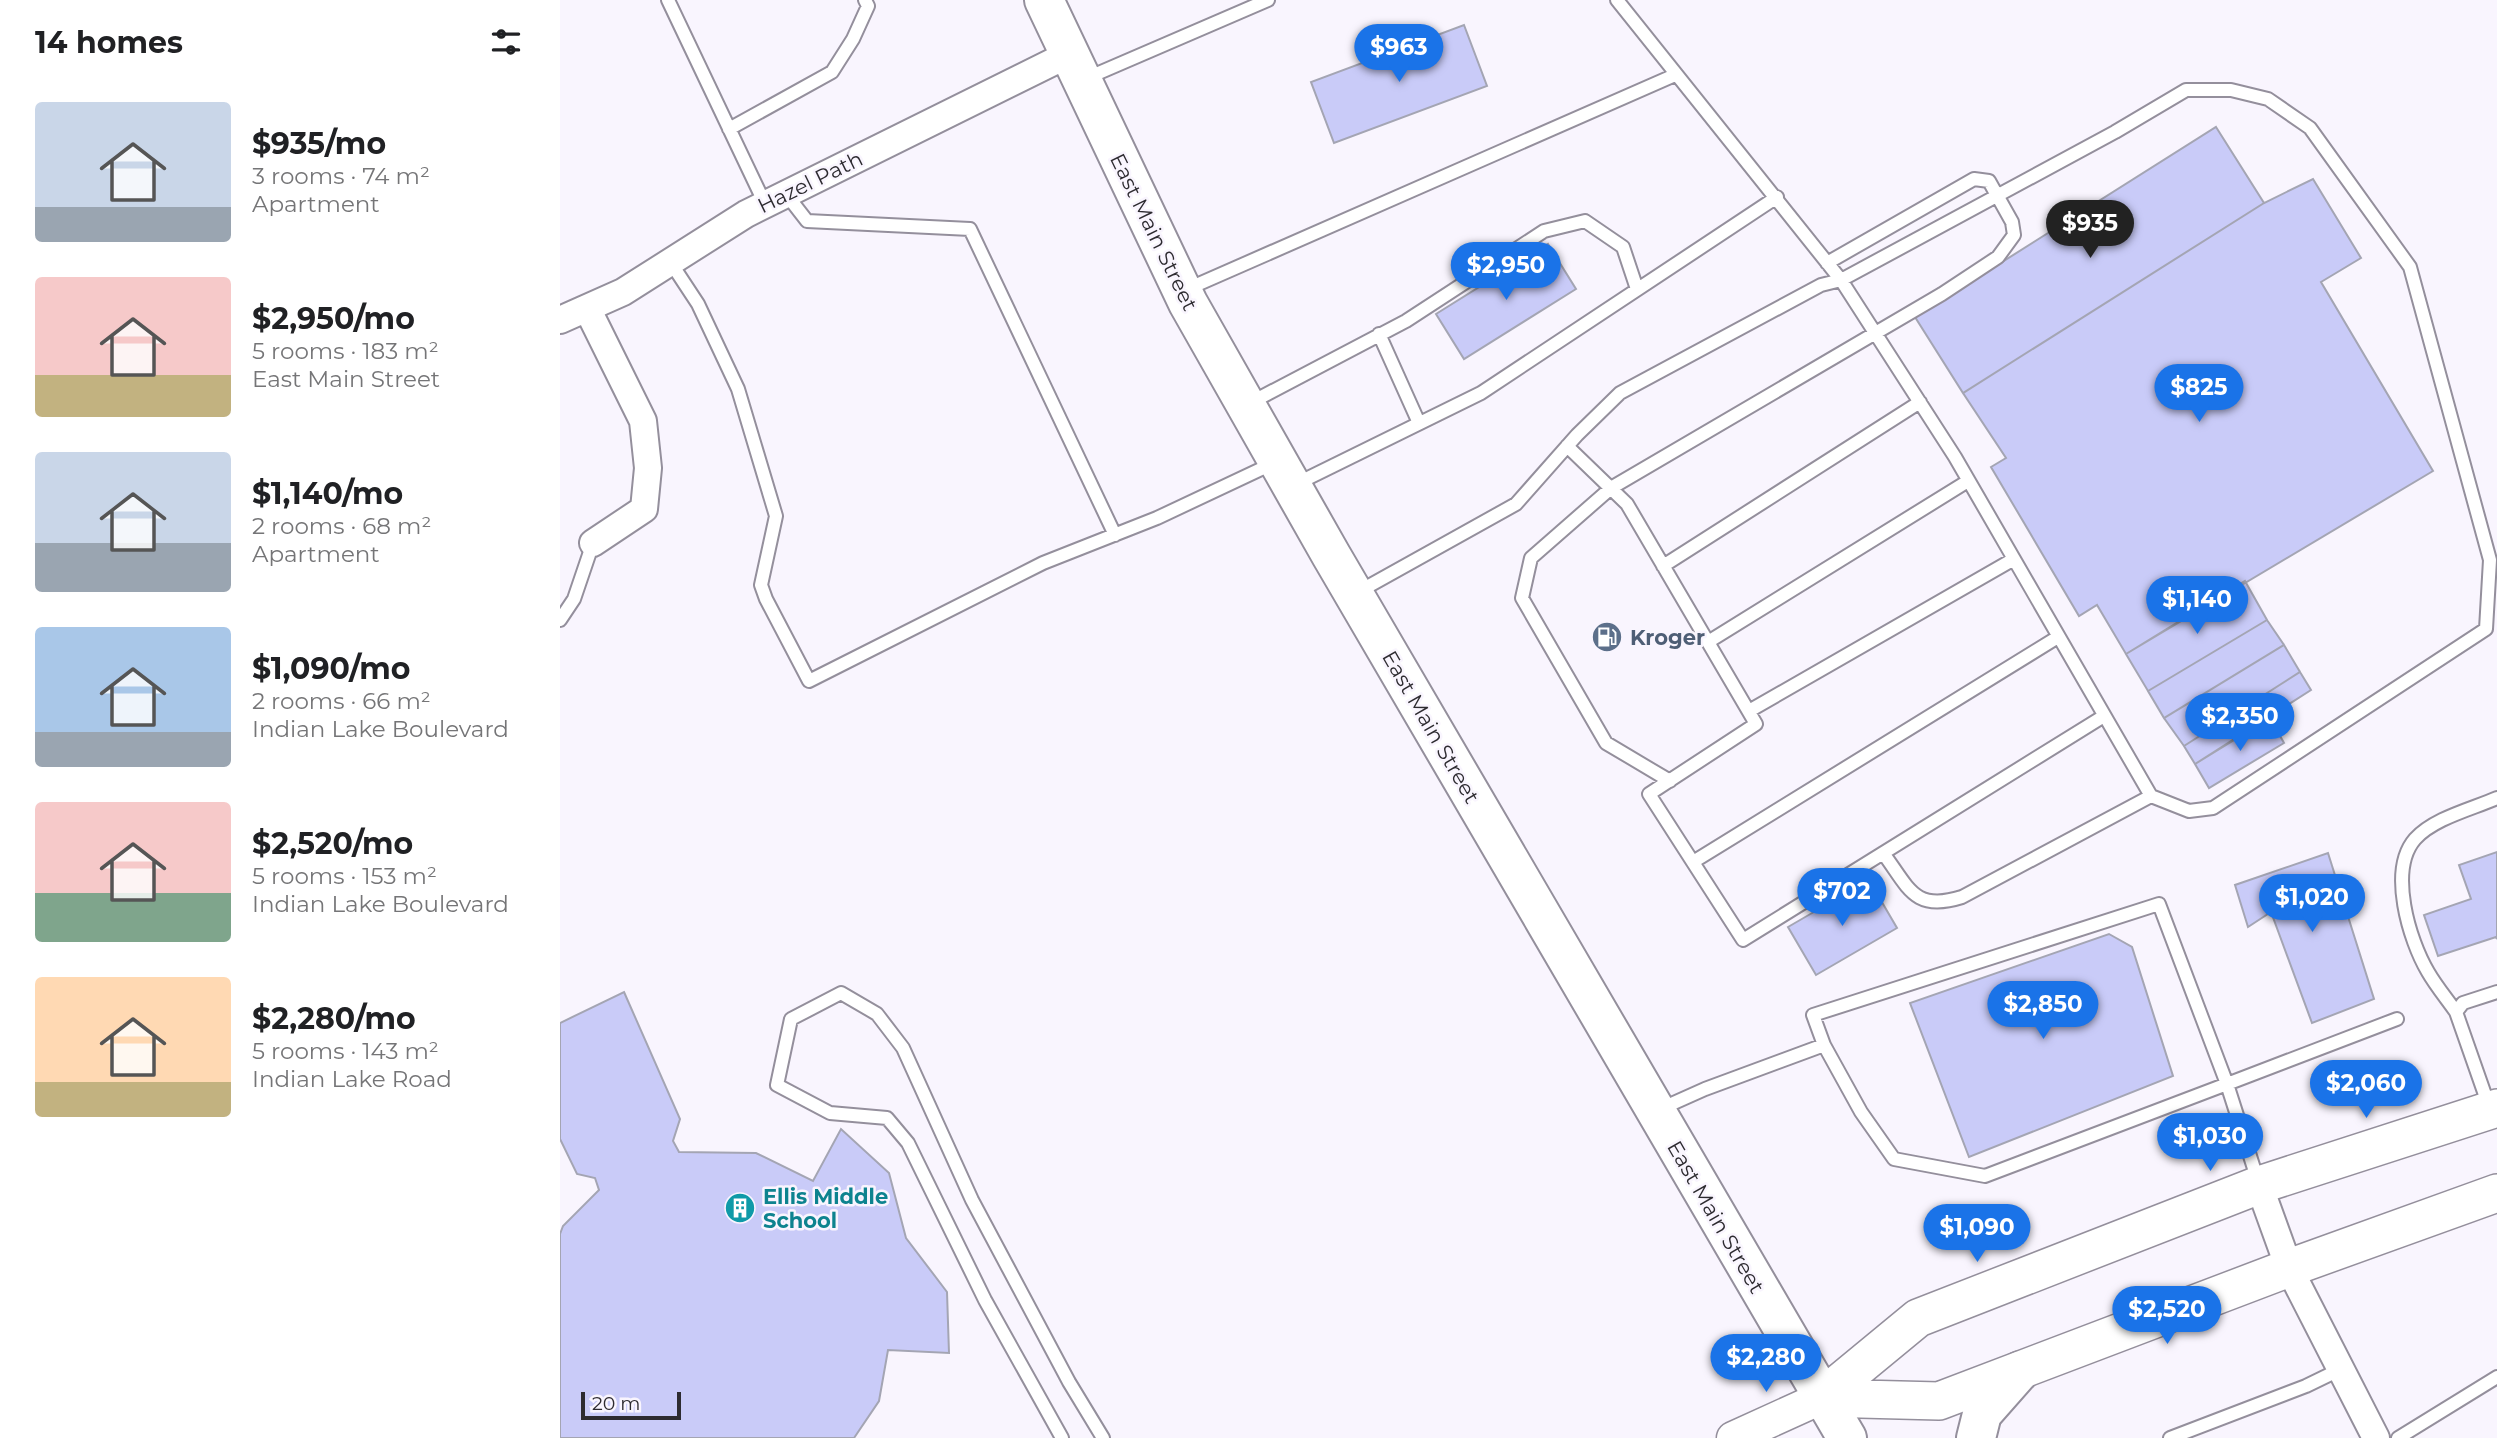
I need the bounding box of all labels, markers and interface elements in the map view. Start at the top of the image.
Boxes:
icon: filters [487,23,525,61]
text: 14 homes [35,24,183,61]
pin: $963 [1358,24,1440,84]
text: $963 [1370,33,1428,61]
text: $935/mo [252,125,386,162]
icon: home [91,130,175,214]
street label: Hazel Path [753,146,867,218]
street label: East Main Street [1105,149,1203,315]
text: 3 rooms · 74 m² [252,162,430,190]
text: Apartment [252,190,380,218]
pin: $935 [2049,201,2131,260]
text: $935 [2062,209,2118,237]
pin: $2,950 [1449,243,1563,302]
text: $2,950 [1467,251,1545,279]
text: $2,950/mo [252,300,415,337]
icon: home [91,305,175,389]
text: 5 rooms · 183 m² [252,337,439,365]
pin: $825 [2158,364,2240,424]
text: East Main Street [252,365,440,393]
text: $825 [2170,373,2228,401]
text: $1,140/mo [252,475,403,512]
icon: home [91,480,175,564]
text: 2 rooms · 68 m² [252,512,431,540]
text: Apartment [252,540,380,568]
pin: $1,140 [2140,576,2254,636]
text: $1,140 [2162,585,2232,613]
fuel station icon: Kroger [1590,620,1624,654]
place label: Kroger [1630,625,1705,650]
street label: East Main Street [1377,646,1485,808]
text: $1,090/mo [252,650,410,687]
icon: home [91,655,175,739]
text: 2 rooms · 66 m² [252,687,431,715]
pin: $2,350 [2183,694,2297,753]
text: $2,350 [2201,702,2279,730]
text: Indian Lake Boulevard [252,715,509,743]
text: $2,520/mo [252,825,413,862]
icon: home [91,830,175,914]
text: 5 rooms · 153 m² [252,862,437,890]
pin: $702 [1801,869,1883,928]
pin: $1,020 [2255,874,2369,934]
text: $702 [1813,877,1871,905]
text: $1,020 [2275,883,2349,911]
text: Indian Lake Boulevard [252,890,509,918]
pin: $2,850 [1986,982,2100,1041]
text: $2,850 [2003,990,2083,1018]
text: $2,280/mo [252,1000,416,1037]
icon: home [91,1005,175,1089]
text: 5 rooms · 143 m² [252,1037,439,1065]
pin: $2,060 [2309,1060,2423,1120]
text: Indian Lake Road [252,1065,452,1093]
text: $2,060 [2326,1069,2406,1097]
pin: $1,030 [2153,1114,2267,1173]
text: $1,030 [2173,1122,2247,1150]
street label: East Main Street [1662,1136,1770,1298]
place label: Ellis Middle School [763,1184,888,1233]
building icon: Ellis Middle School [723,1191,757,1225]
pin: $1,090 [1920,1204,2034,1264]
text: $1,090 [1939,1213,2015,1241]
pin: $2,520 [2110,1286,2224,1346]
text: $2,520 [2128,1295,2206,1323]
pin: $2,280 [1709,1334,1823,1394]
text: $2,280 [1726,1343,1806,1371]
scale bar [581,1389,681,1421]
text: 20 m [592,1392,640,1415]

